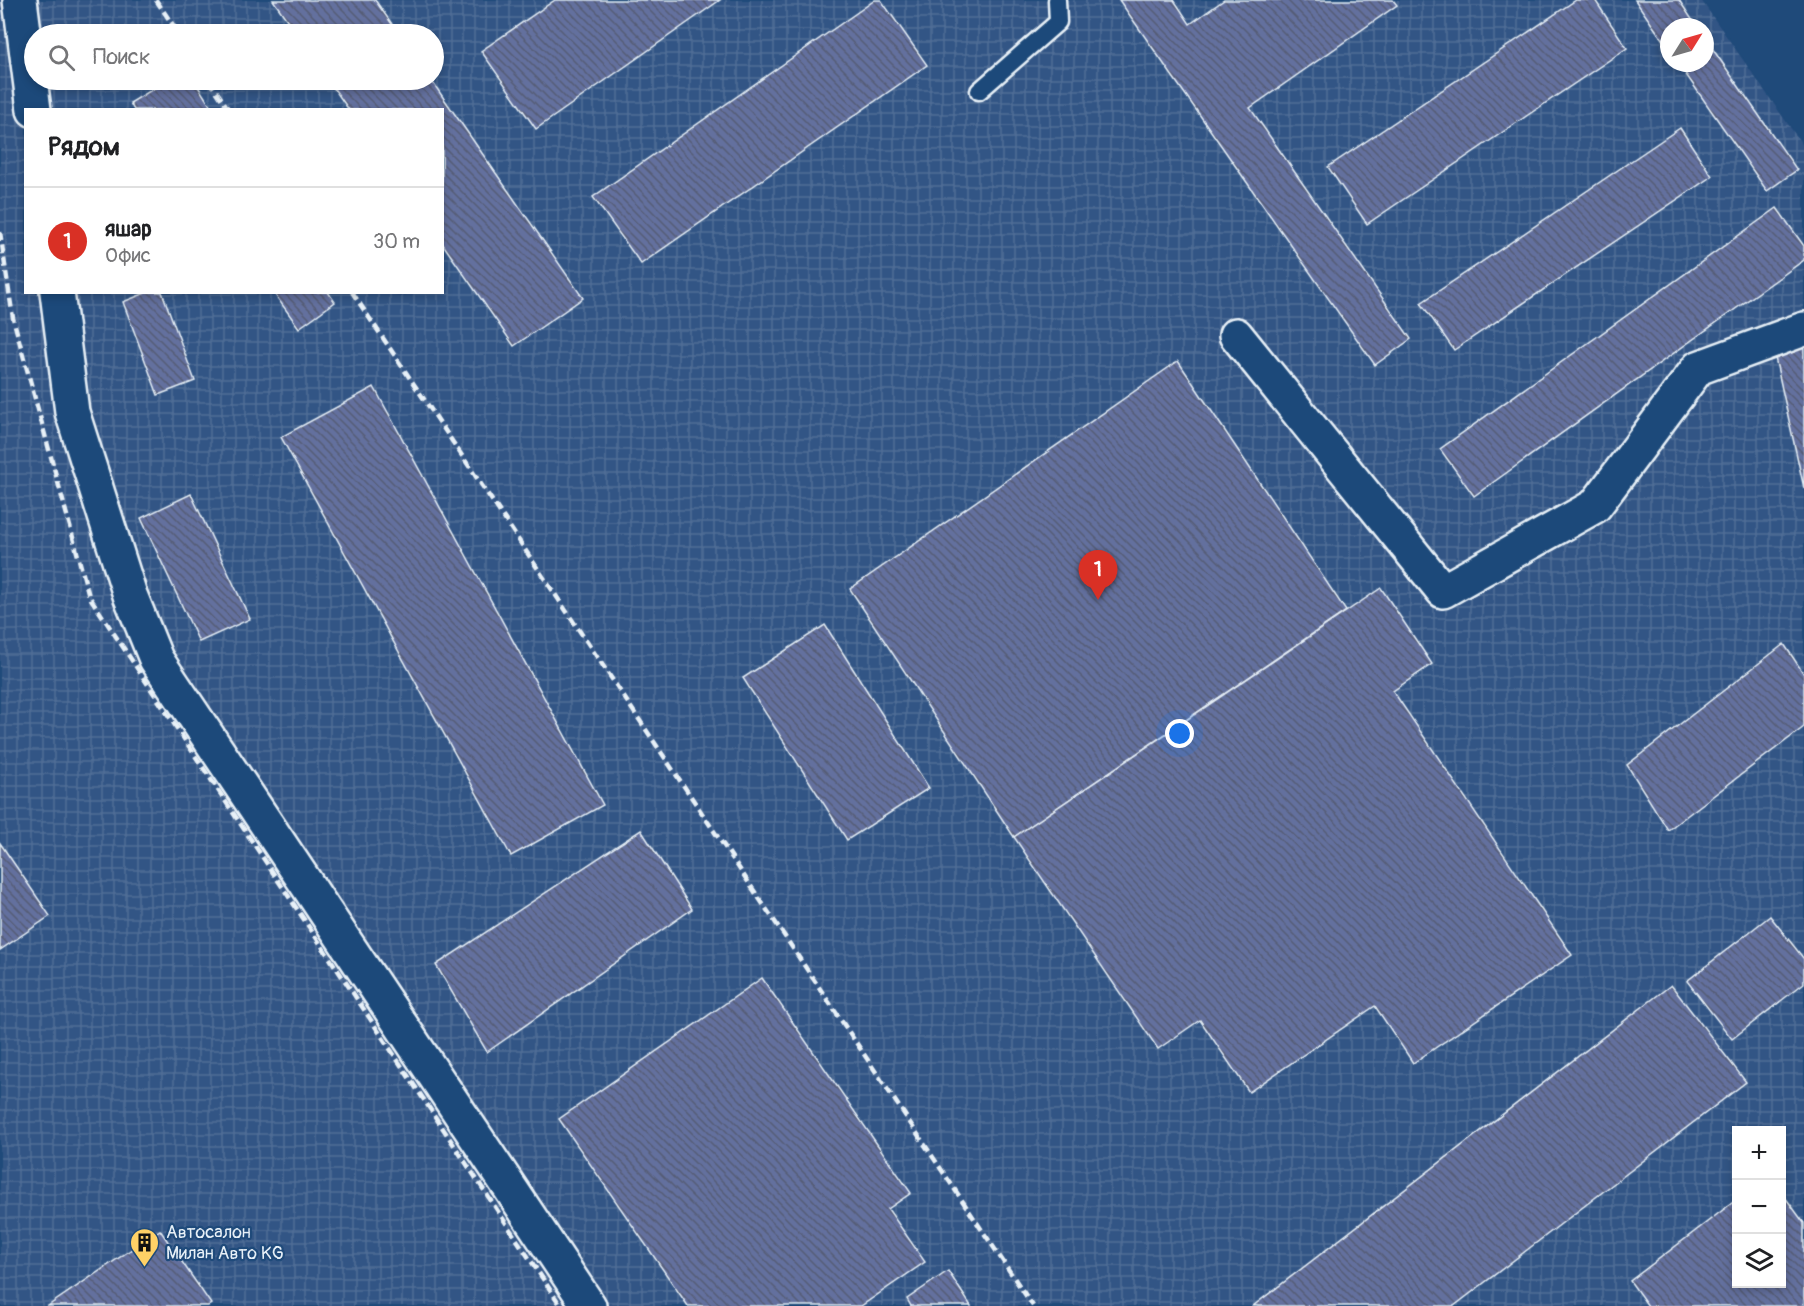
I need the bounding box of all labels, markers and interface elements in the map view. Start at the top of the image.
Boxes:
north arrow [1660,18,1714,72]
search box [24,24,444,90]
icon: search [45,41,78,74]
text: Поиск [93,43,150,71]
text: Рядом [48,131,120,163]
text: яшар [105,215,152,243]
text: 1 [64,229,71,254]
text: 30 m [373,229,420,254]
text: Офис [105,243,151,268]
pin: 1 [1078,550,1118,600]
your location [1165,719,1194,748]
map controls [1732,1126,1786,1288]
button: + [1732,1126,1786,1180]
button: − [1732,1180,1786,1234]
place label: Автосалон Милан Авто KG [166,1221,284,1265]
building icon: Автосалон Милан Авто KG [129,1226,161,1268]
button: layers [1732,1234,1786,1288]

